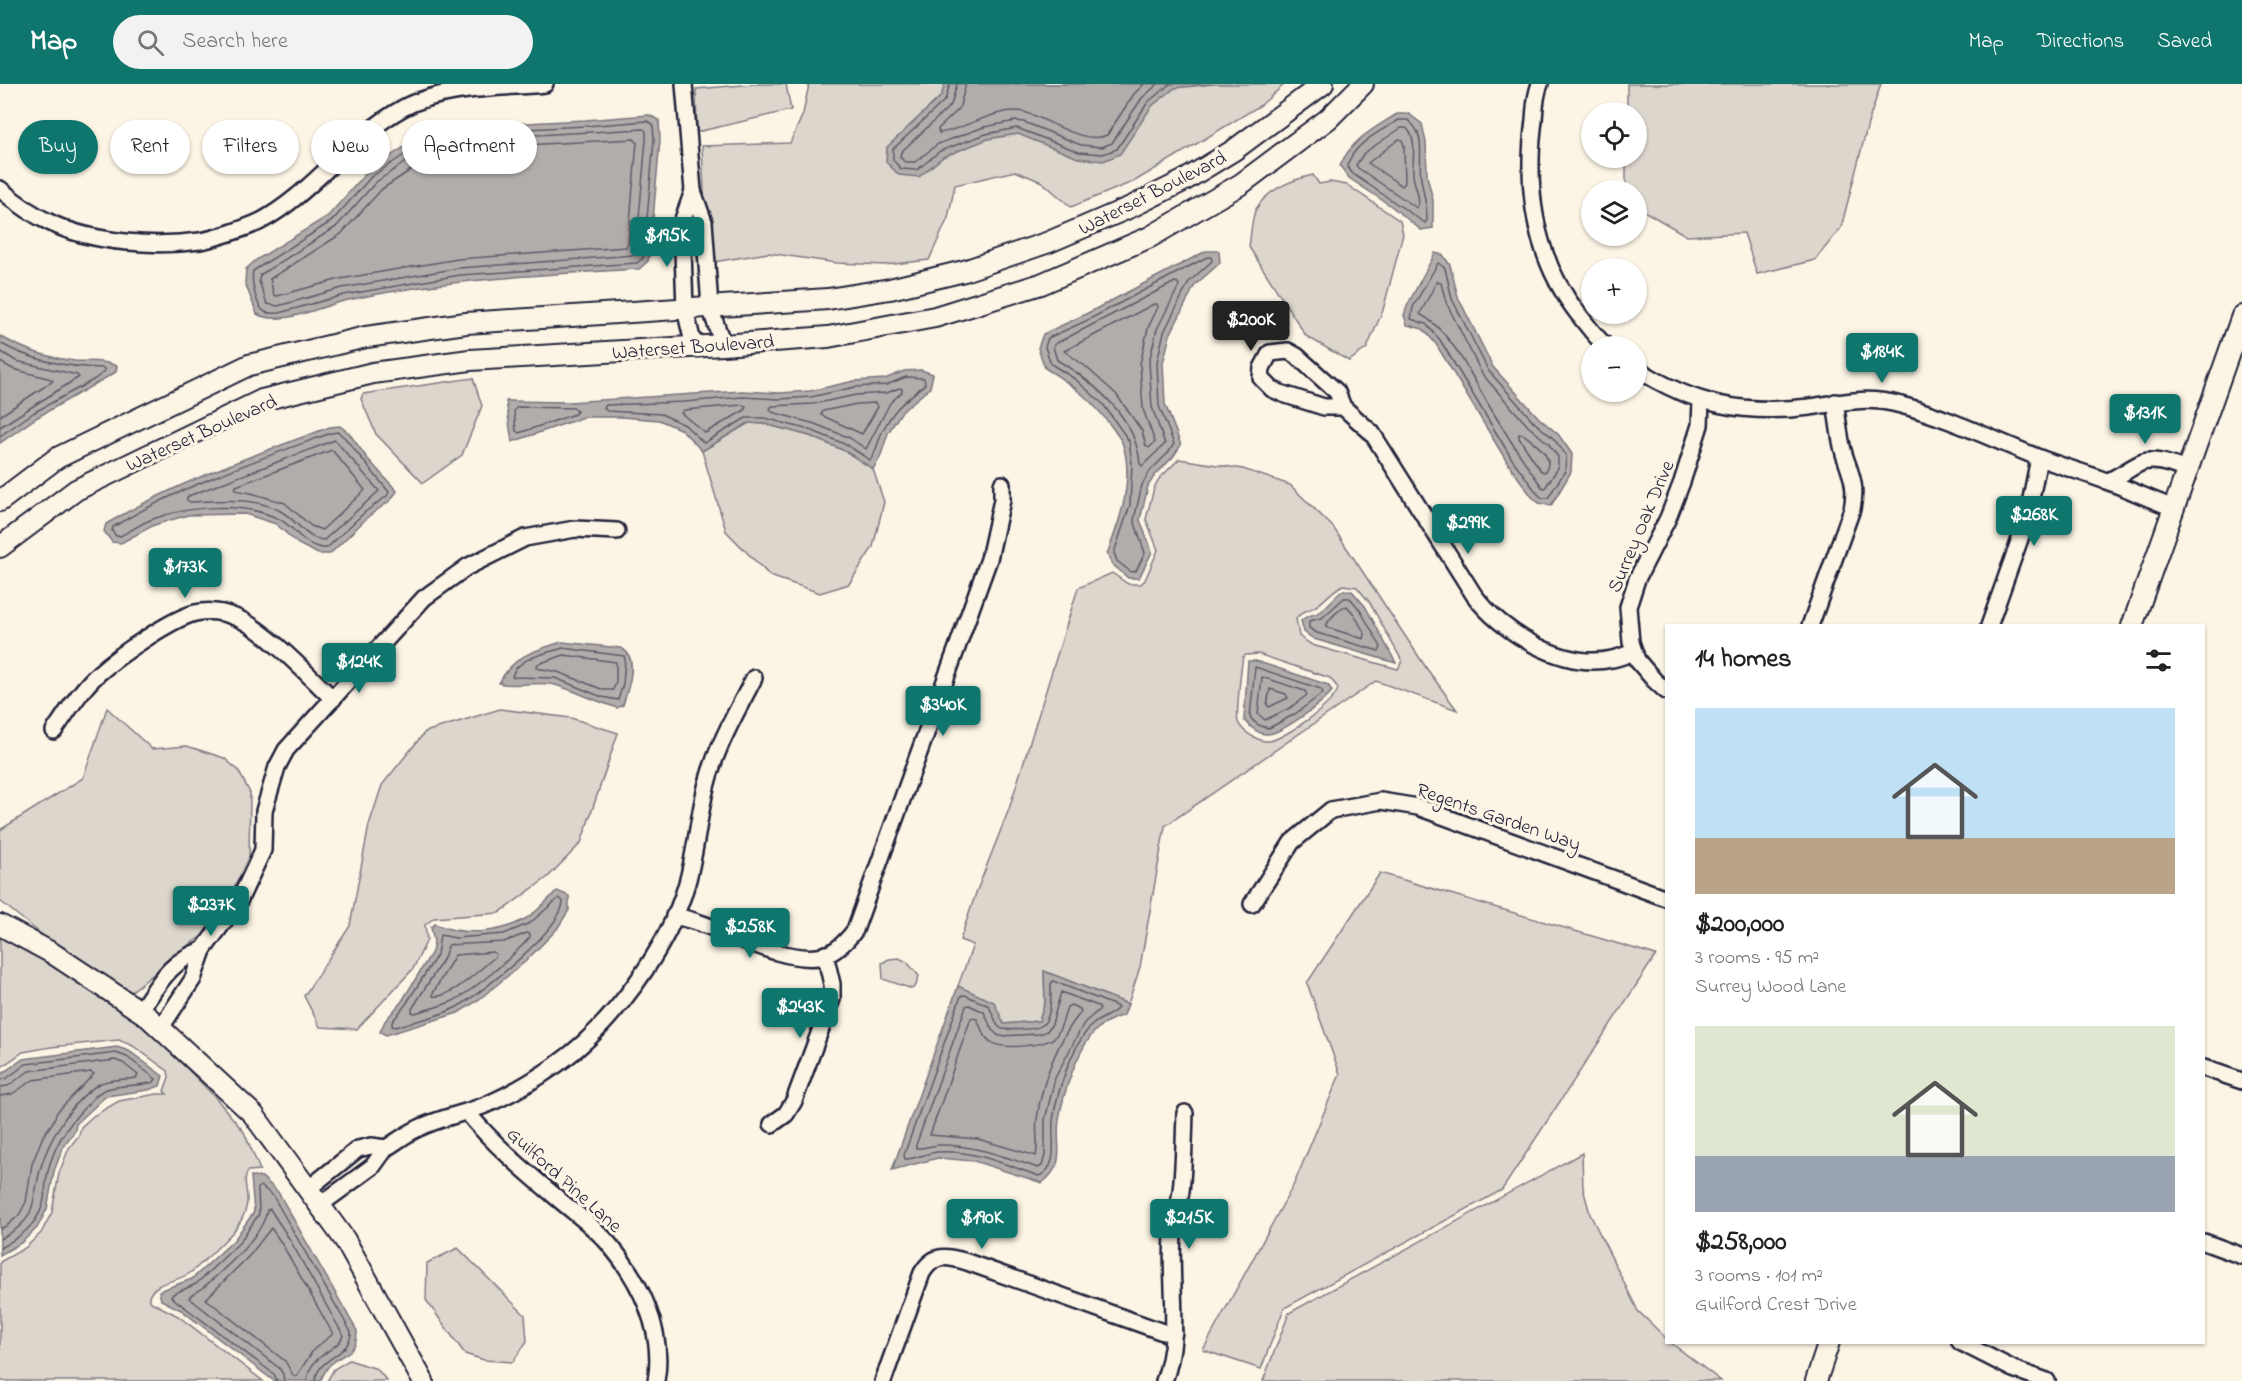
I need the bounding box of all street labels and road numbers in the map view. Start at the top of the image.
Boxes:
street label: Waterset Boulevard [1074,144,1232,244]
street label: Waterset Boulevard [611,328,775,369]
street label: Waterset Boulevard [122,388,282,481]
street label: Surrey Oak Drive [1601,456,1683,598]
street label: Regents Garden Way [1412,777,1584,861]
street label: Guilford Pine Lane [499,1121,628,1241]

